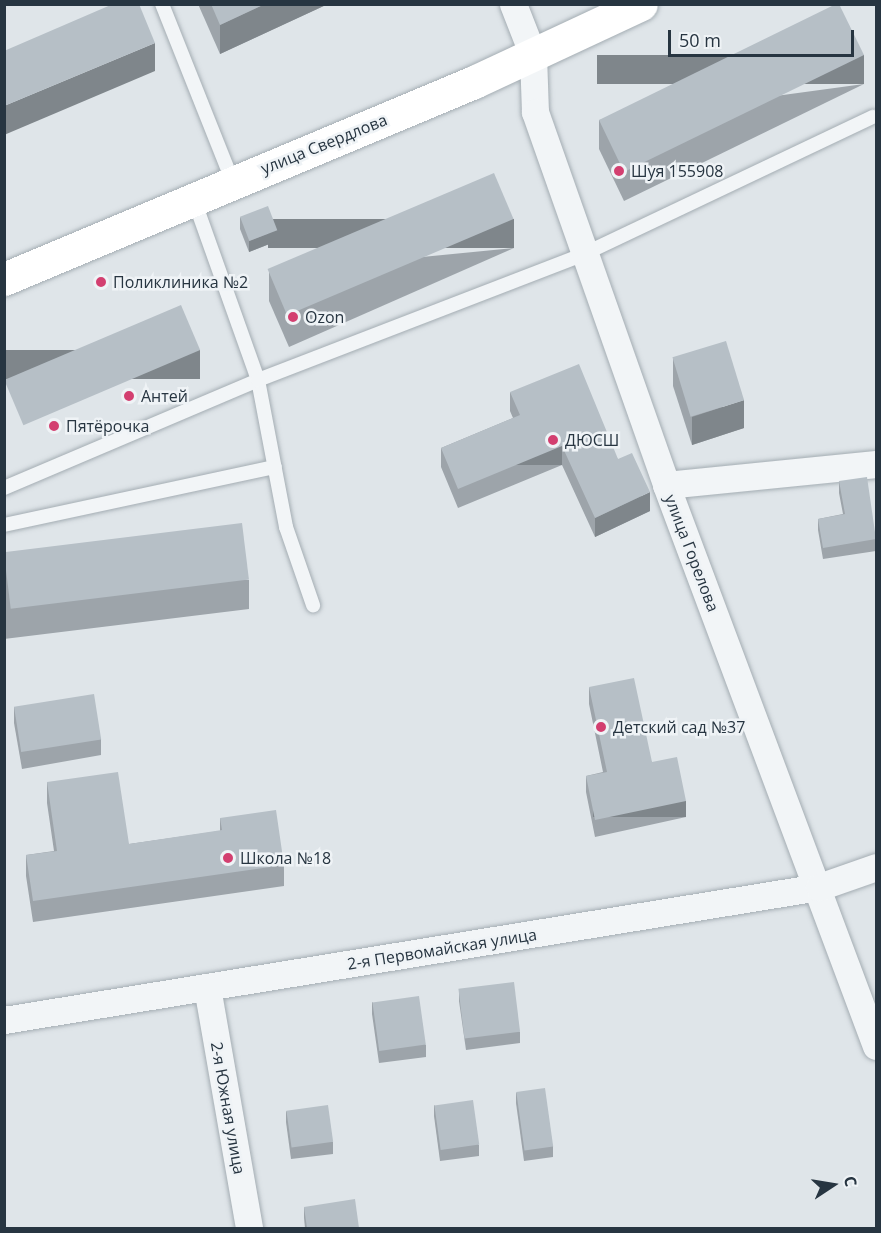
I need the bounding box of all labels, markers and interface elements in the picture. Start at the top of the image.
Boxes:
scale bar [671,18,857,56]
text: 50 m [679,28,721,52]
street label: улица Свердлова [258,110,390,178]
place label: Шуя 155908 [631,161,723,181]
marker: Шуя 155908 [612,164,626,178]
place label: Поликлиника №2 [113,272,248,292]
marker: Поликлиника №2 [94,275,108,289]
place label: Ozon [305,307,344,327]
marker: Ozon [286,310,300,324]
place label: Антей [141,386,188,406]
marker: Антей [122,389,136,403]
place label: Пятёрочка [66,416,149,436]
marker: Пятёрочка [47,419,61,433]
place label: ДЮСШ [565,430,619,450]
marker: ДЮСШ [546,433,560,447]
street label: улица Горелова [661,492,723,614]
place label: Детский сад №37 [613,717,745,737]
marker: Детский сад №37 [594,720,608,734]
place label: Школа №18 [240,848,331,868]
marker: Школа №18 [221,851,235,865]
street label: 2-я Первомайская улица [346,925,538,973]
street label: 2-я Южная улица [207,1040,249,1176]
north arrow [803,1155,863,1215]
text: С [839,1174,862,1189]

